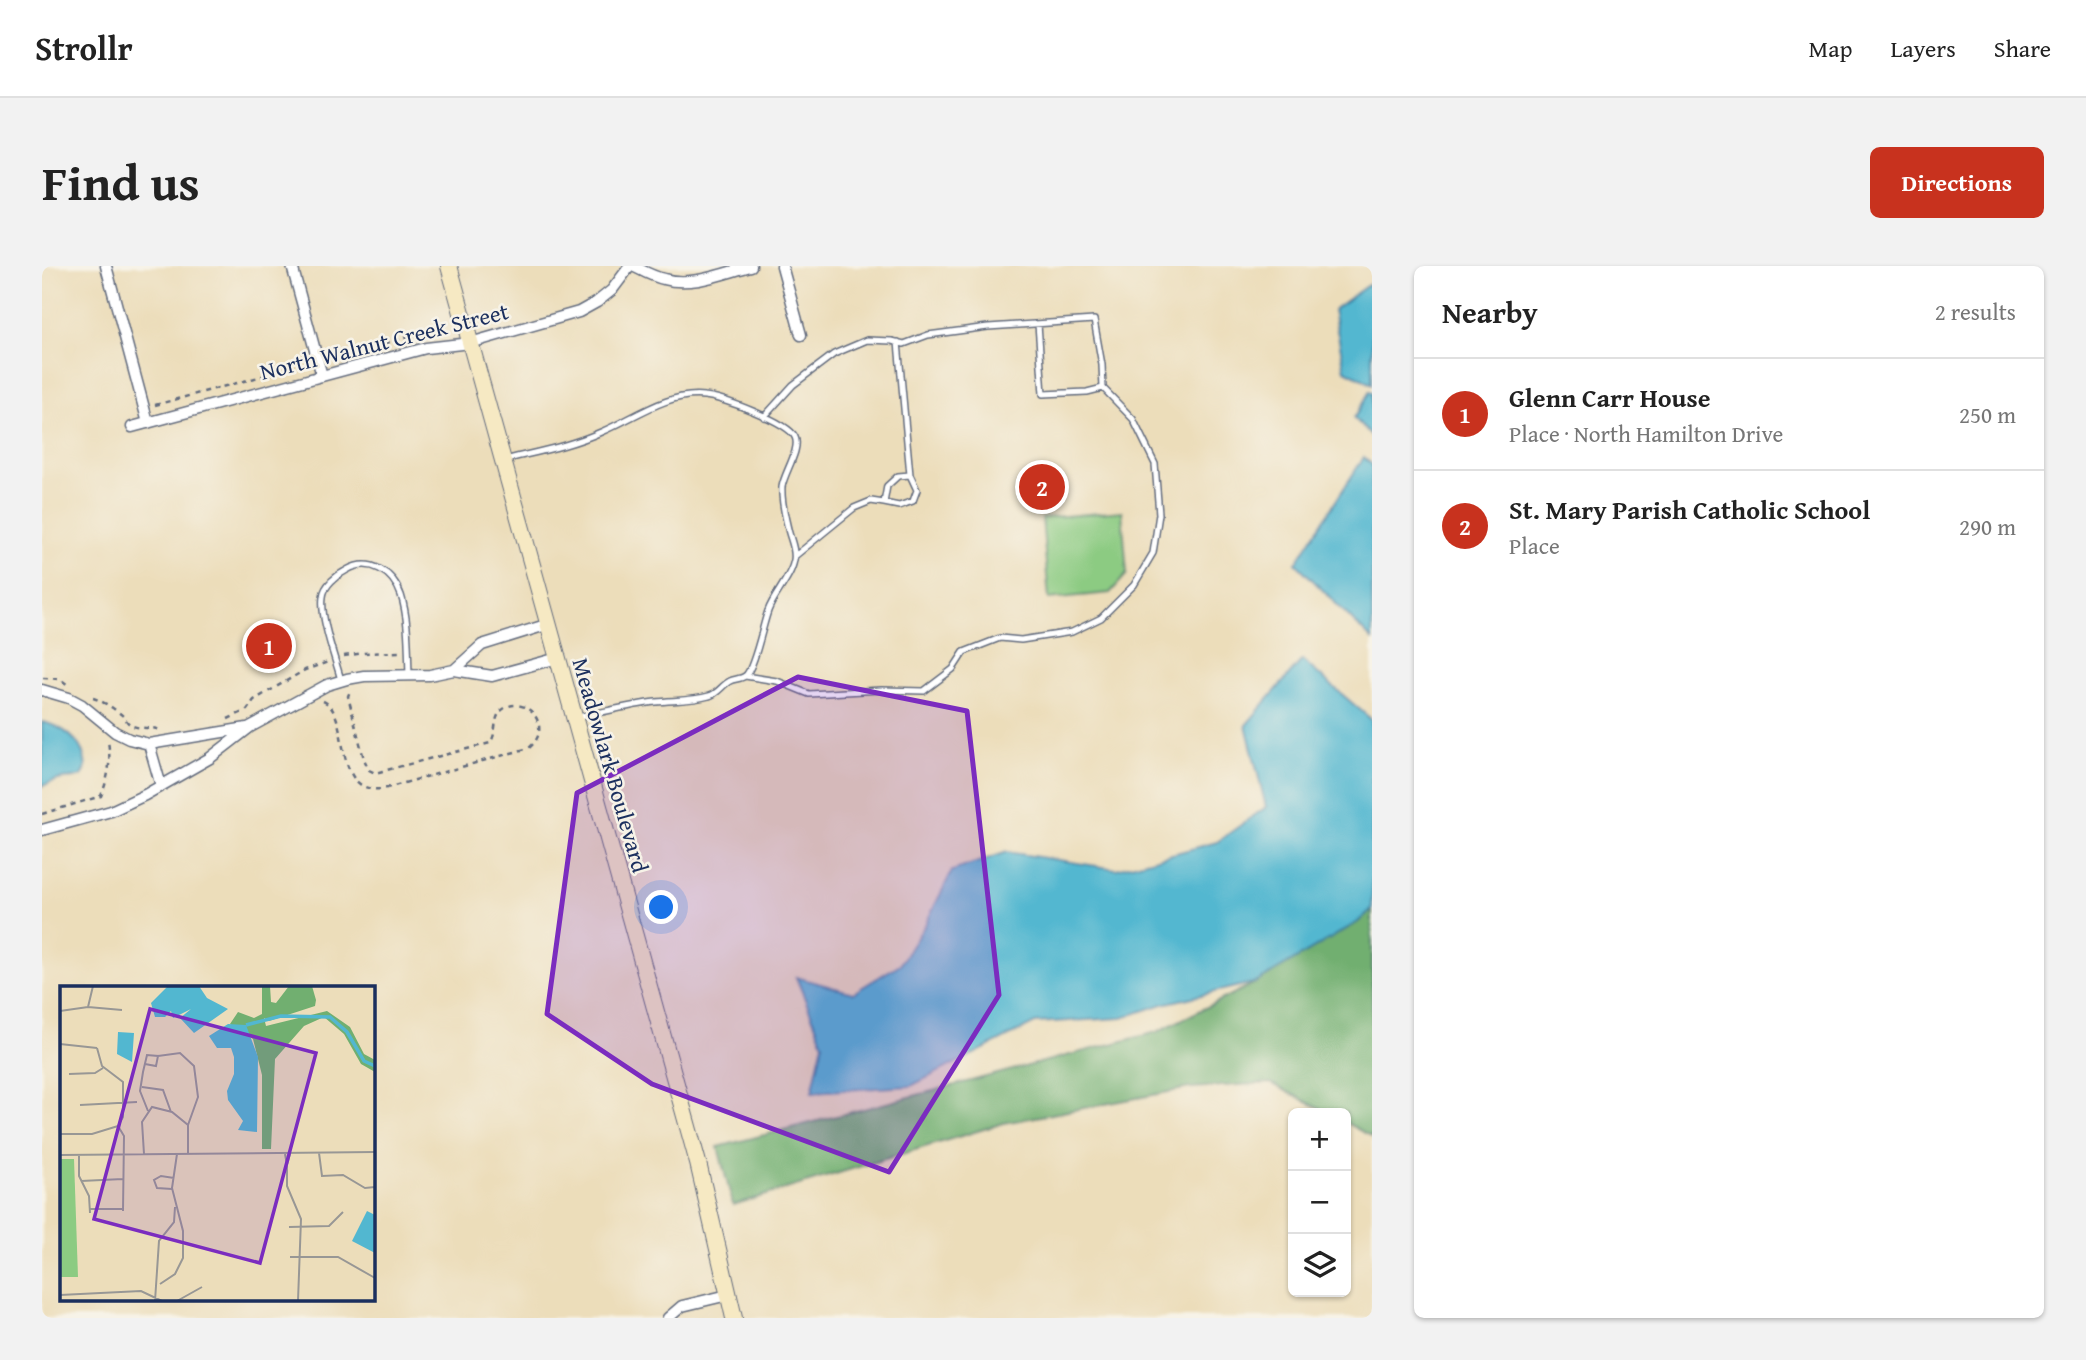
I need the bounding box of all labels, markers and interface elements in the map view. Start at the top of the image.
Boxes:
text: Strollr [35,24,133,72]
text: Map [1809,31,1852,66]
text: Layers [1890,31,1956,66]
text: Share [1994,31,2051,66]
text: Find us [42,146,200,218]
button: Directions [1870,147,2044,218]
text: Nearby [1442,290,1538,334]
street label: North Walnut Creek Street [256,294,512,388]
text: 2 results [1935,295,2016,328]
text: Glenn Carr House [1509,378,1710,417]
text: 1 [1459,398,1471,431]
text: 250 m [1959,398,2016,431]
text: Place · North Hamilton Drive [1509,417,1783,450]
pin: 2 [1019,461,1065,513]
text: St. Mary Parish Catholic School [1509,490,1870,529]
text: 2 [1459,510,1471,543]
text: 290 m [1959,510,2016,543]
text: Place [1509,529,1560,562]
pin: 1 [246,620,292,672]
street label: Meadowlark Boulevard [565,654,658,877]
your location [644,890,678,924]
inset map [60,986,374,1300]
map controls [1288,1108,1351,1297]
button: + [1288,1108,1351,1171]
button: − [1288,1171,1351,1234]
button: layers [1288,1234,1351,1297]

